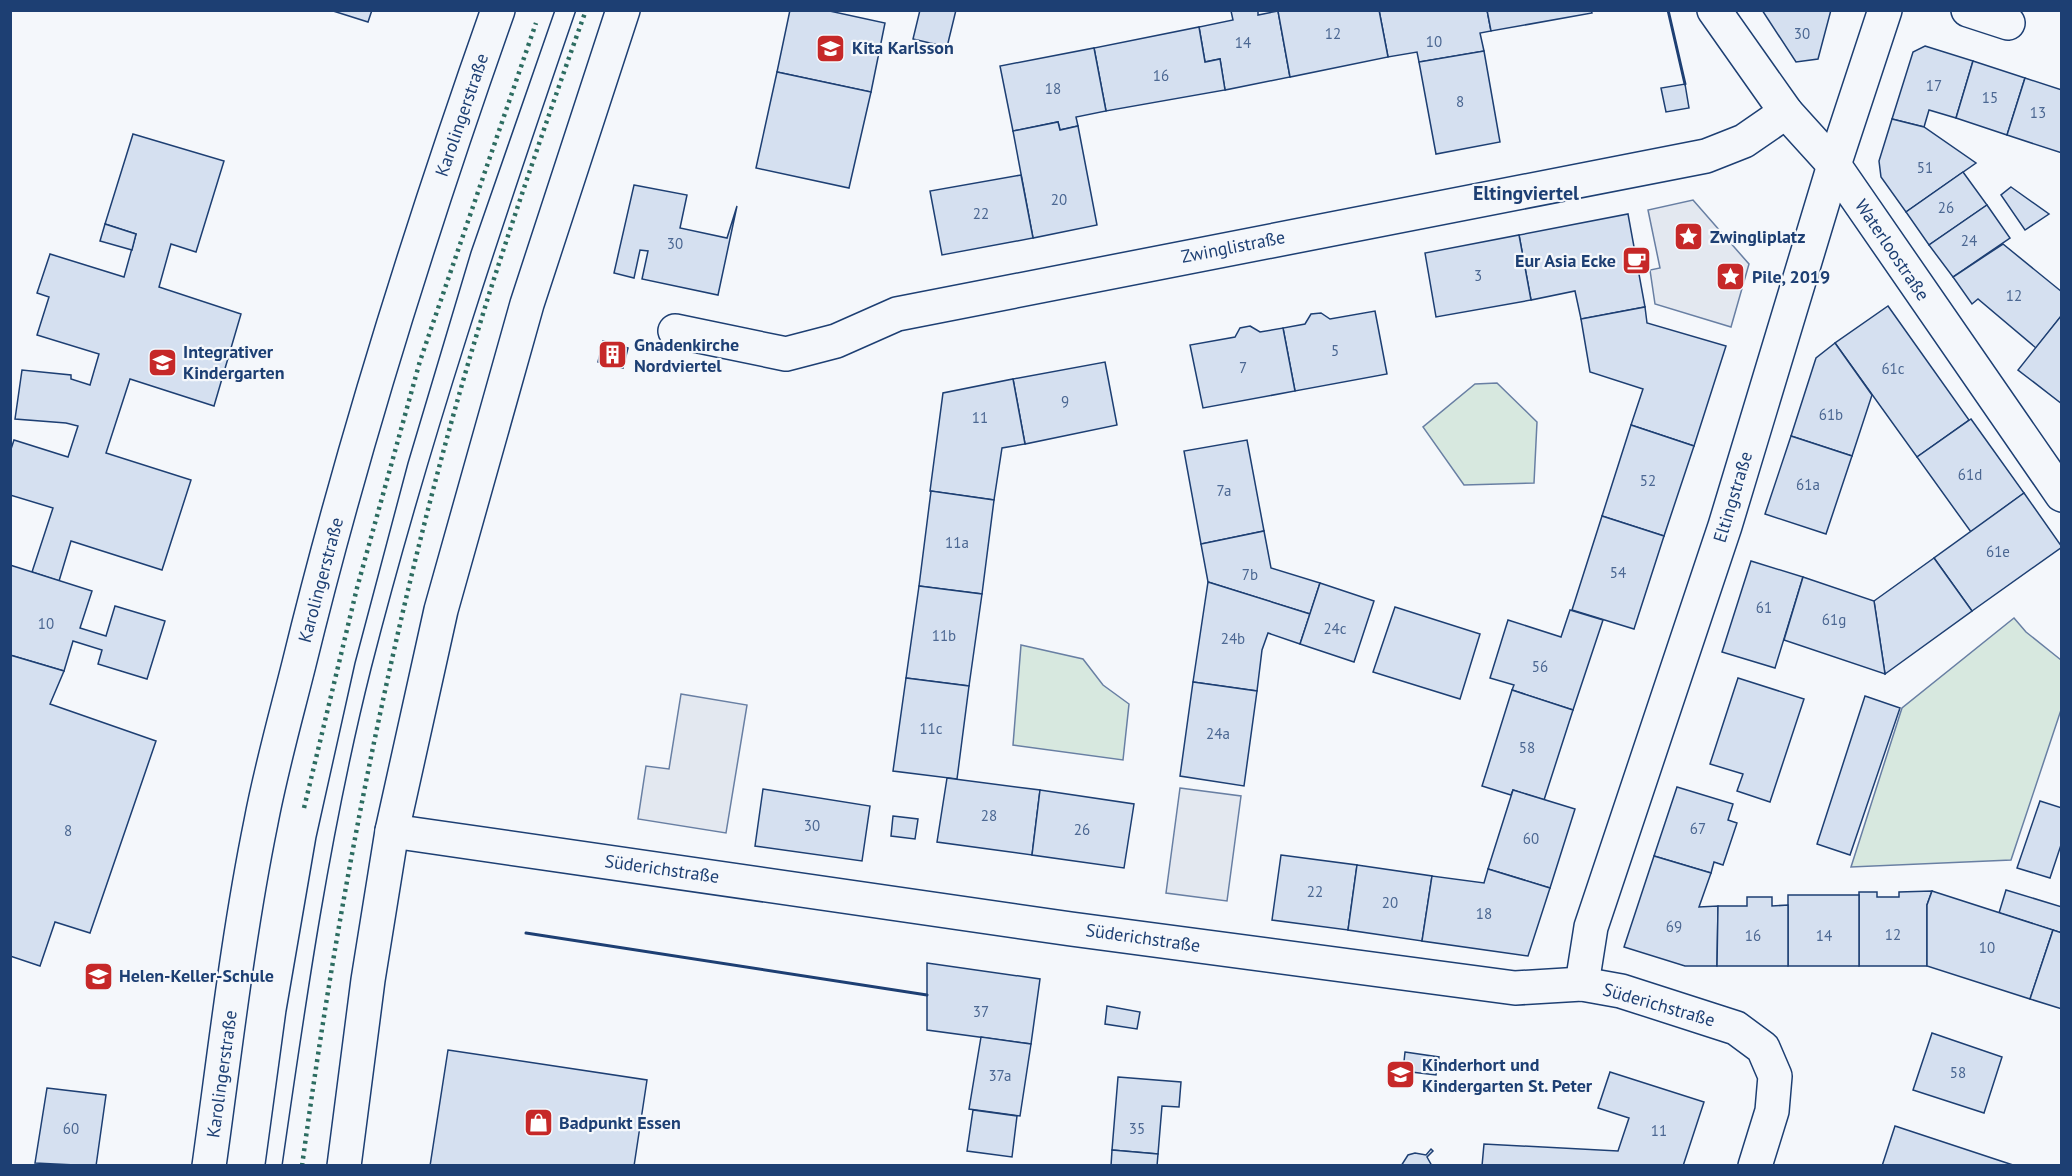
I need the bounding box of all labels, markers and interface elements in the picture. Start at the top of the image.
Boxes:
house number: 12 [1325,24,1341,43]
house number: 30 [1794,24,1810,43]
school or university icon: Kita Karlsson [815,32,847,64]
house number: 10 [1426,32,1442,51]
house number: 14 [1235,33,1251,52]
place label: Kita Karlsson [852,36,954,59]
street label: Karolingerstraße [430,50,493,179]
house number: 16 [1153,66,1169,85]
house number: 17 [1926,76,1942,95]
house number: 18 [1045,79,1061,98]
house number: 15 [1982,88,1998,107]
house number: 8 [1456,92,1464,111]
house number: 13 [2030,103,2046,122]
house number: 51 [1917,158,1933,177]
district label: Eltingviertel [1473,180,1579,206]
house number: 20 [1051,190,1067,209]
street label: Waterloostraße [1850,195,1935,305]
house number: 26 [1938,198,1954,217]
house number: 22 [973,204,989,223]
place icon: Zwingliplatz [1673,221,1705,253]
street label: Zwinglistraße [1179,225,1287,268]
place label: Zwingliplatz [1710,225,1805,248]
house number: 24 [1961,231,1977,250]
house number: 30 [667,234,683,253]
cafe icon: Eur Asia Ecke [1621,245,1653,277]
place label: Eur Asia Ecke [1515,249,1616,272]
place icon: Pile, 2019 [1715,261,1747,293]
place label: Pile, 2019 [1752,265,1830,288]
house number: 3 [1474,266,1482,285]
house number: 12 [2006,286,2022,305]
place label: Gnadenkirche Nordviertel [634,333,739,377]
building icon: Gnadenkirche Nordviertel [597,339,629,371]
place label: Integrativer Kindergarten [183,340,285,384]
house number: 5 [1331,341,1339,360]
school or university icon: Integrativer Kindergarten [146,346,178,378]
house number: 7 [1239,358,1247,377]
house number: 61c [1881,359,1905,378]
house number: 9 [1061,392,1069,411]
house number: 61b [1819,405,1843,424]
house number: 11 [972,408,988,427]
street label: Eltingstraße [1708,449,1757,545]
house number: 61d [1958,465,1982,484]
house number: 52 [1640,471,1656,490]
house number: 61a [1796,475,1820,494]
house number: 7a [1217,481,1231,500]
street label: Karolingerstraße [293,515,348,645]
house number: 11a [945,533,969,552]
house number: 61e [1986,542,2010,561]
house number: 54 [1610,563,1626,582]
house number: 7b [1242,565,1258,584]
house number: 61 [1756,598,1772,617]
house number: 61g [1822,610,1846,629]
house number: 10 [38,614,54,633]
house number: 24c [1323,619,1347,638]
house number: 11b [932,626,956,645]
house number: 24b [1221,629,1245,648]
house number: 56 [1532,657,1548,676]
house number: 11c [919,719,943,738]
house number: 24a [1206,724,1230,743]
house number: 58 [1519,738,1535,757]
house number: 28 [981,806,997,825]
house number: 30 [804,816,820,835]
house number: 67 [1690,819,1706,838]
house number: 26 [1074,820,1090,839]
house number: 8 [64,821,72,840]
house number: 60 [1523,829,1539,848]
street label: Süderichstraße [603,849,721,888]
house number: 22 [1307,882,1323,901]
house number: 20 [1382,893,1398,912]
house number: 18 [1476,904,1492,923]
house number: 69 [1666,917,1682,936]
street label: Süderichstraße [1084,918,1202,957]
house number: 12 [1885,925,1901,944]
house number: 16 [1745,926,1761,945]
house number: 14 [1816,926,1832,945]
house number: 10 [1979,938,1995,957]
school or university icon: Helen-Keller-Schule [82,960,114,992]
place label: Helen-Keller-Schule [119,964,274,987]
street label: Süderichstraße [1600,978,1718,1031]
house number: 37 [973,1002,989,1021]
street label: Karolingerstraße [201,1009,242,1139]
place label: Kinderhort und Kindergarten St. Peter [1422,1053,1593,1097]
school or university icon: Kinderhort und Kindergarten St. Peter [1385,1059,1417,1091]
house number: 58 [1950,1063,1966,1082]
house number: 37a [988,1066,1012,1085]
shop icon: Badpunkt Essen [522,1107,554,1139]
place label: Badpunkt Essen [559,1111,681,1134]
house number: 60 [63,1119,79,1138]
house number: 35 [1129,1119,1145,1138]
house number: 11 [1651,1121,1667,1140]

